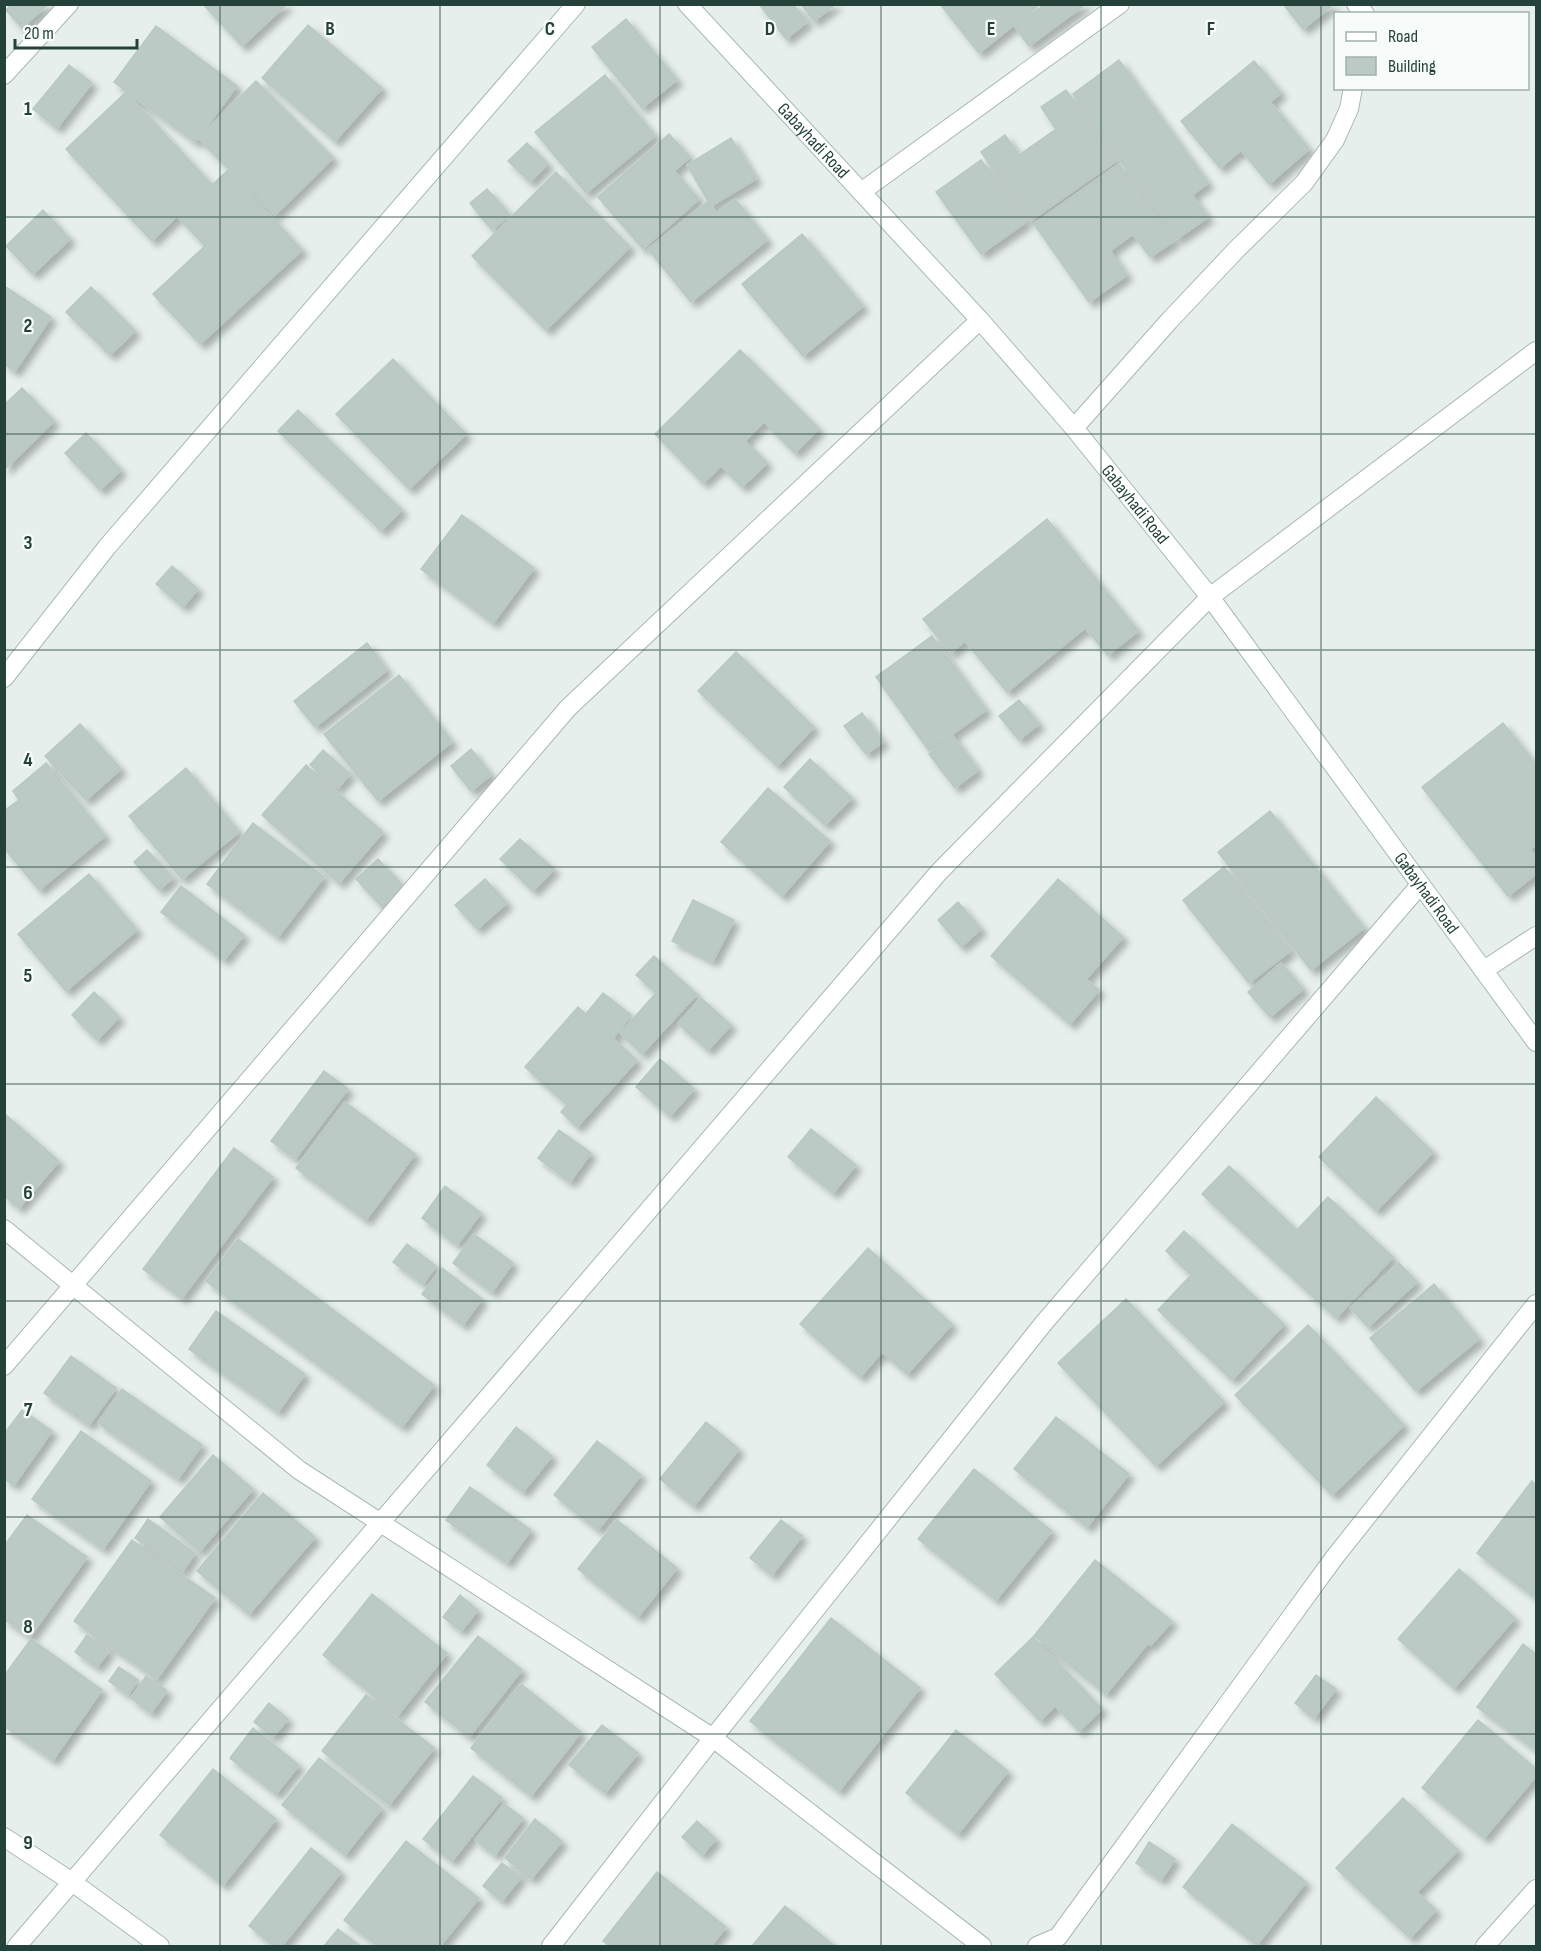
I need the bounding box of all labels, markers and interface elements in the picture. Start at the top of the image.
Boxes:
scale bar [15,12,136,50]
legend [1334,12,1529,90]
text: B [325,17,335,41]
text: C [545,17,555,41]
text: D [765,17,775,41]
text: E [987,17,995,41]
text: F [1207,17,1215,41]
text: 20 m [24,23,54,44]
text: Road [1388,26,1418,47]
text: Building [1388,56,1436,77]
text: 1 [24,97,32,121]
street label: Gabayhadi Road [773,99,853,183]
text: 2 [24,314,32,338]
street label: Gabayhadi Road [1097,461,1173,548]
text: 3 [24,531,33,555]
text: 4 [23,748,33,772]
street label: Gabayhadi Road [1390,849,1463,938]
text: 5 [24,964,33,988]
text: 6 [23,1181,33,1205]
text: 7 [24,1398,33,1422]
text: 8 [23,1615,33,1639]
text: 9 [23,1831,33,1855]

